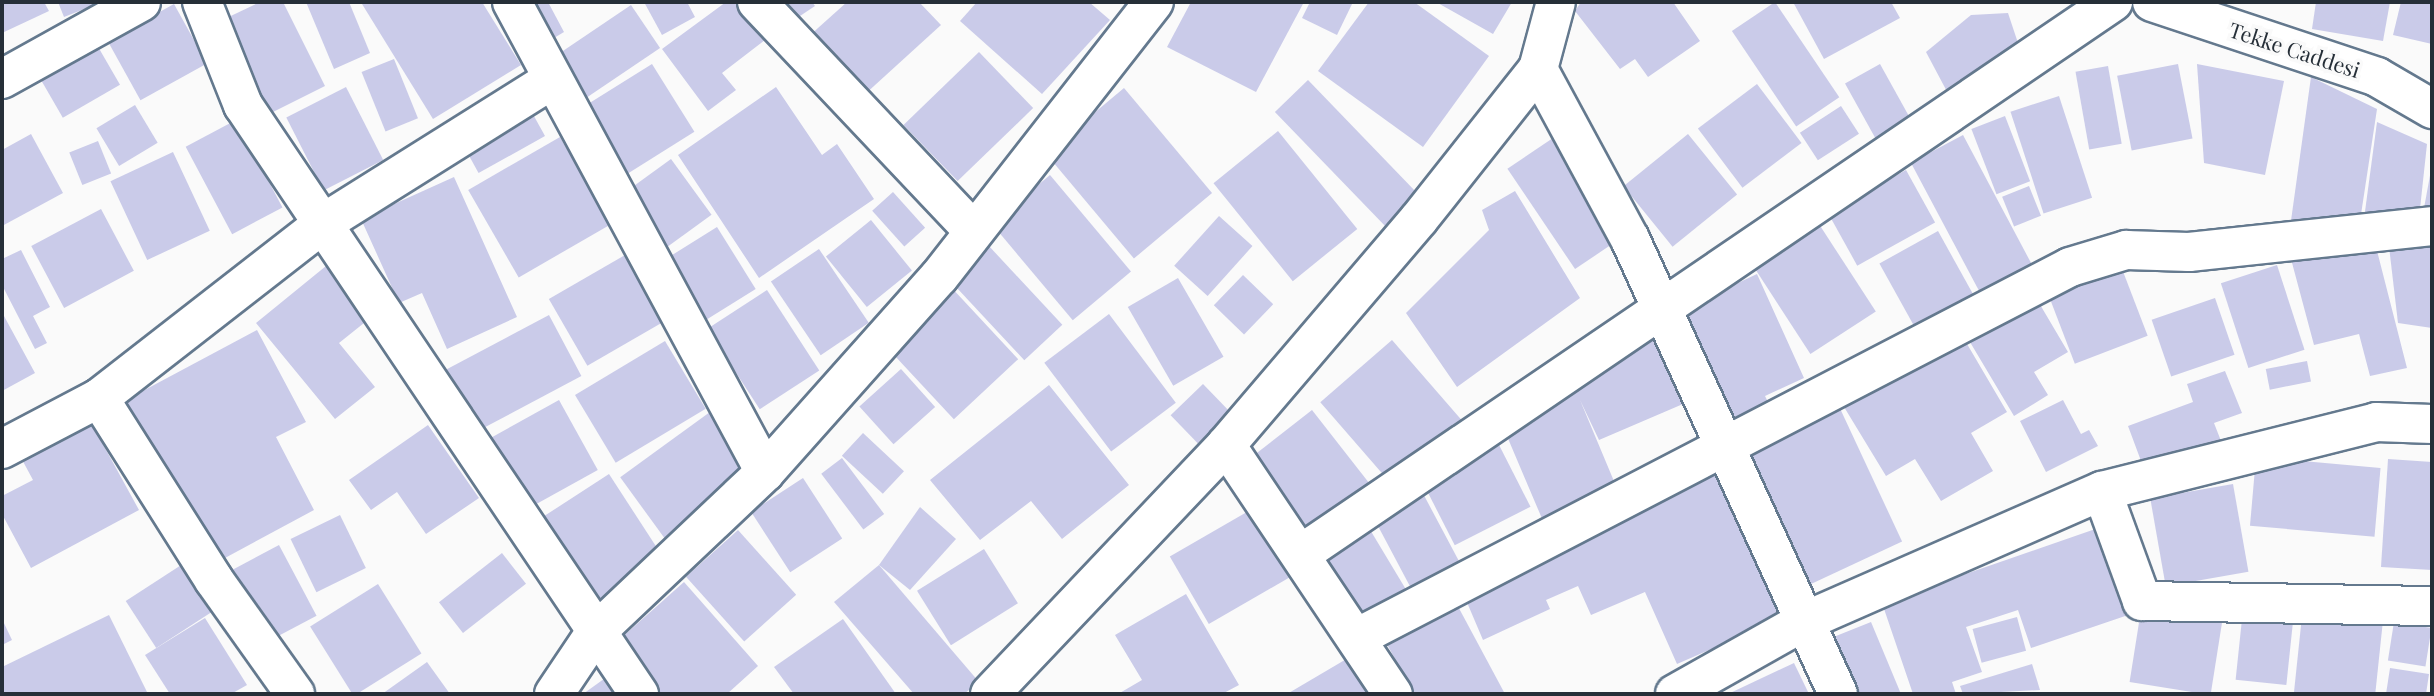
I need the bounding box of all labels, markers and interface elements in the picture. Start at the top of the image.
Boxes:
street label: Tekke Caddesi [2226,16,2364,82]

